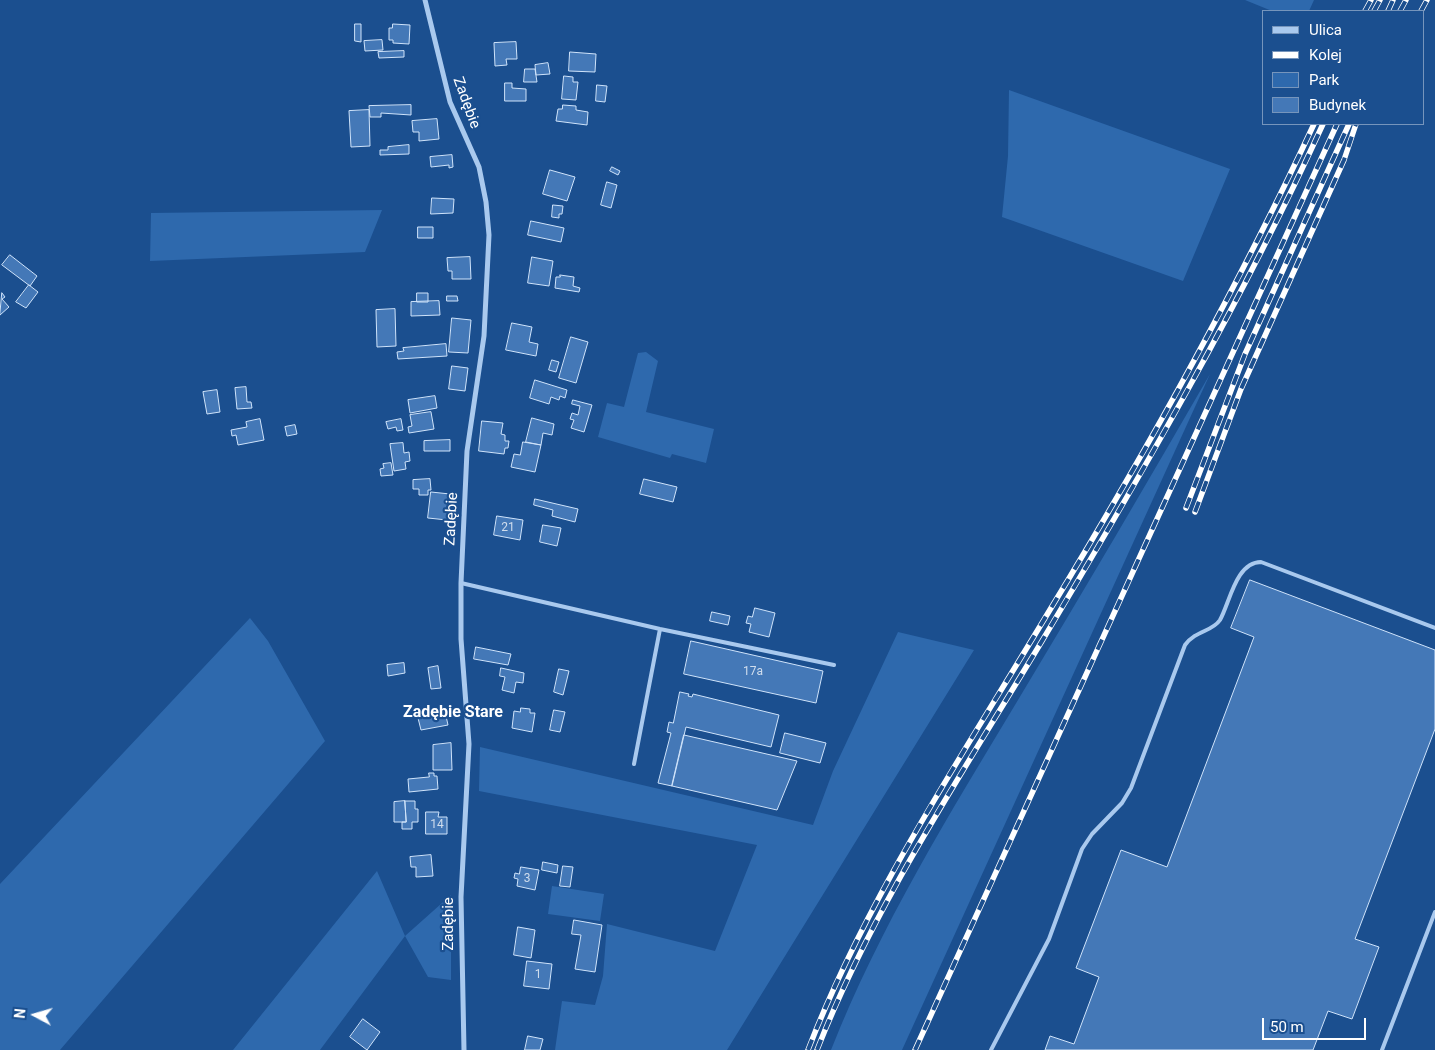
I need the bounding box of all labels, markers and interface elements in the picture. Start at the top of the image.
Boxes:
legend [1262,10,1425,125]
text: Ulica [1309,21,1342,39]
text: Kolej [1309,46,1342,64]
text: Park [1309,71,1339,89]
street label: Zadębie [448,75,484,131]
text: Budynek [1309,96,1366,114]
street label: Zadębie [442,492,462,546]
house number: 21 [501,521,515,535]
house number: 17a [743,665,763,679]
district label: Zadębie Stare [403,703,503,723]
house number: 14 [430,818,444,832]
house number: 3 [524,872,530,886]
street label: Zadębie [440,897,458,951]
house number: 1 [535,968,541,982]
north arrow [10,990,60,1040]
text: N [12,1008,29,1019]
scale bar [1265,1008,1369,1040]
text: 50 m [1270,1018,1304,1036]

